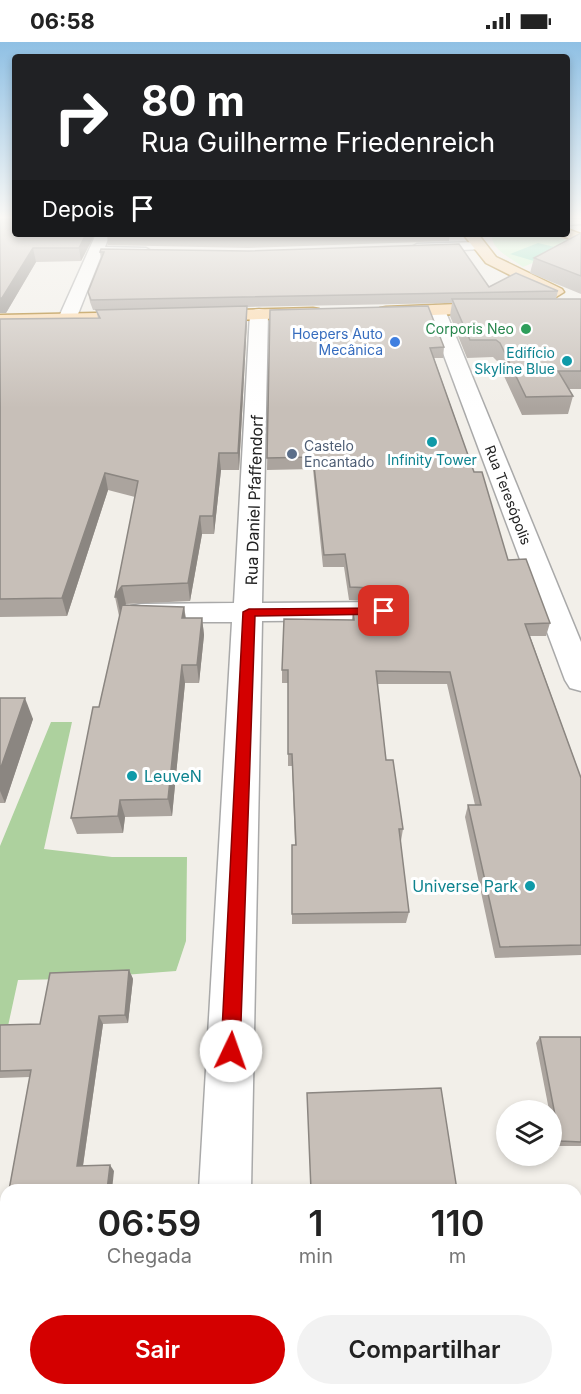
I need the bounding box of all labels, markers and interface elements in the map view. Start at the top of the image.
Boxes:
text: 06:58 [30,8,95,34]
text: 80 m [141,75,245,126]
icon: right [42,78,120,156]
text: Rua Guilherme Friedenreich [141,126,495,159]
icon: arrive [126,192,159,225]
text: Depois [42,196,114,222]
place label: Corporis Neo [426,320,514,337]
marker: Corporis Neo [519,322,533,336]
place label: Hoepers Auto Mecânica [292,325,383,358]
marker: Hoepers Auto Mecânica [388,335,402,349]
place label: Edifício Skyline Blue [474,344,555,377]
marker: Edifício Skyline Blue [560,354,574,368]
street label: Rua Daniel Pfaffendorf [241,414,267,586]
marker: Infinity Tower [425,435,439,449]
place label: Castelo Encantado [304,437,374,470]
street label: Rua Teresópolis [482,443,535,547]
marker: Castelo Encantado [285,447,299,461]
place label: Infinity Tower [387,451,477,468]
pin [358,585,409,636]
icon: arrive [367,594,400,627]
place label: LeuveN [144,766,202,786]
marker: LeuveN [125,769,139,783]
place label: Universe Park [412,876,518,896]
marker: Universe Park [523,879,537,893]
position arrow [199,1019,263,1083]
map controls [496,1100,562,1166]
button: layers [496,1100,562,1166]
text: 06:59 [97,1201,201,1245]
text: 1 [308,1201,323,1245]
text: 110 [430,1201,485,1245]
text: Chegada [107,1244,192,1268]
text: min [299,1244,333,1268]
text: m [449,1244,466,1268]
button: Sair [30,1315,285,1384]
button: Compartilhar [297,1315,552,1384]

